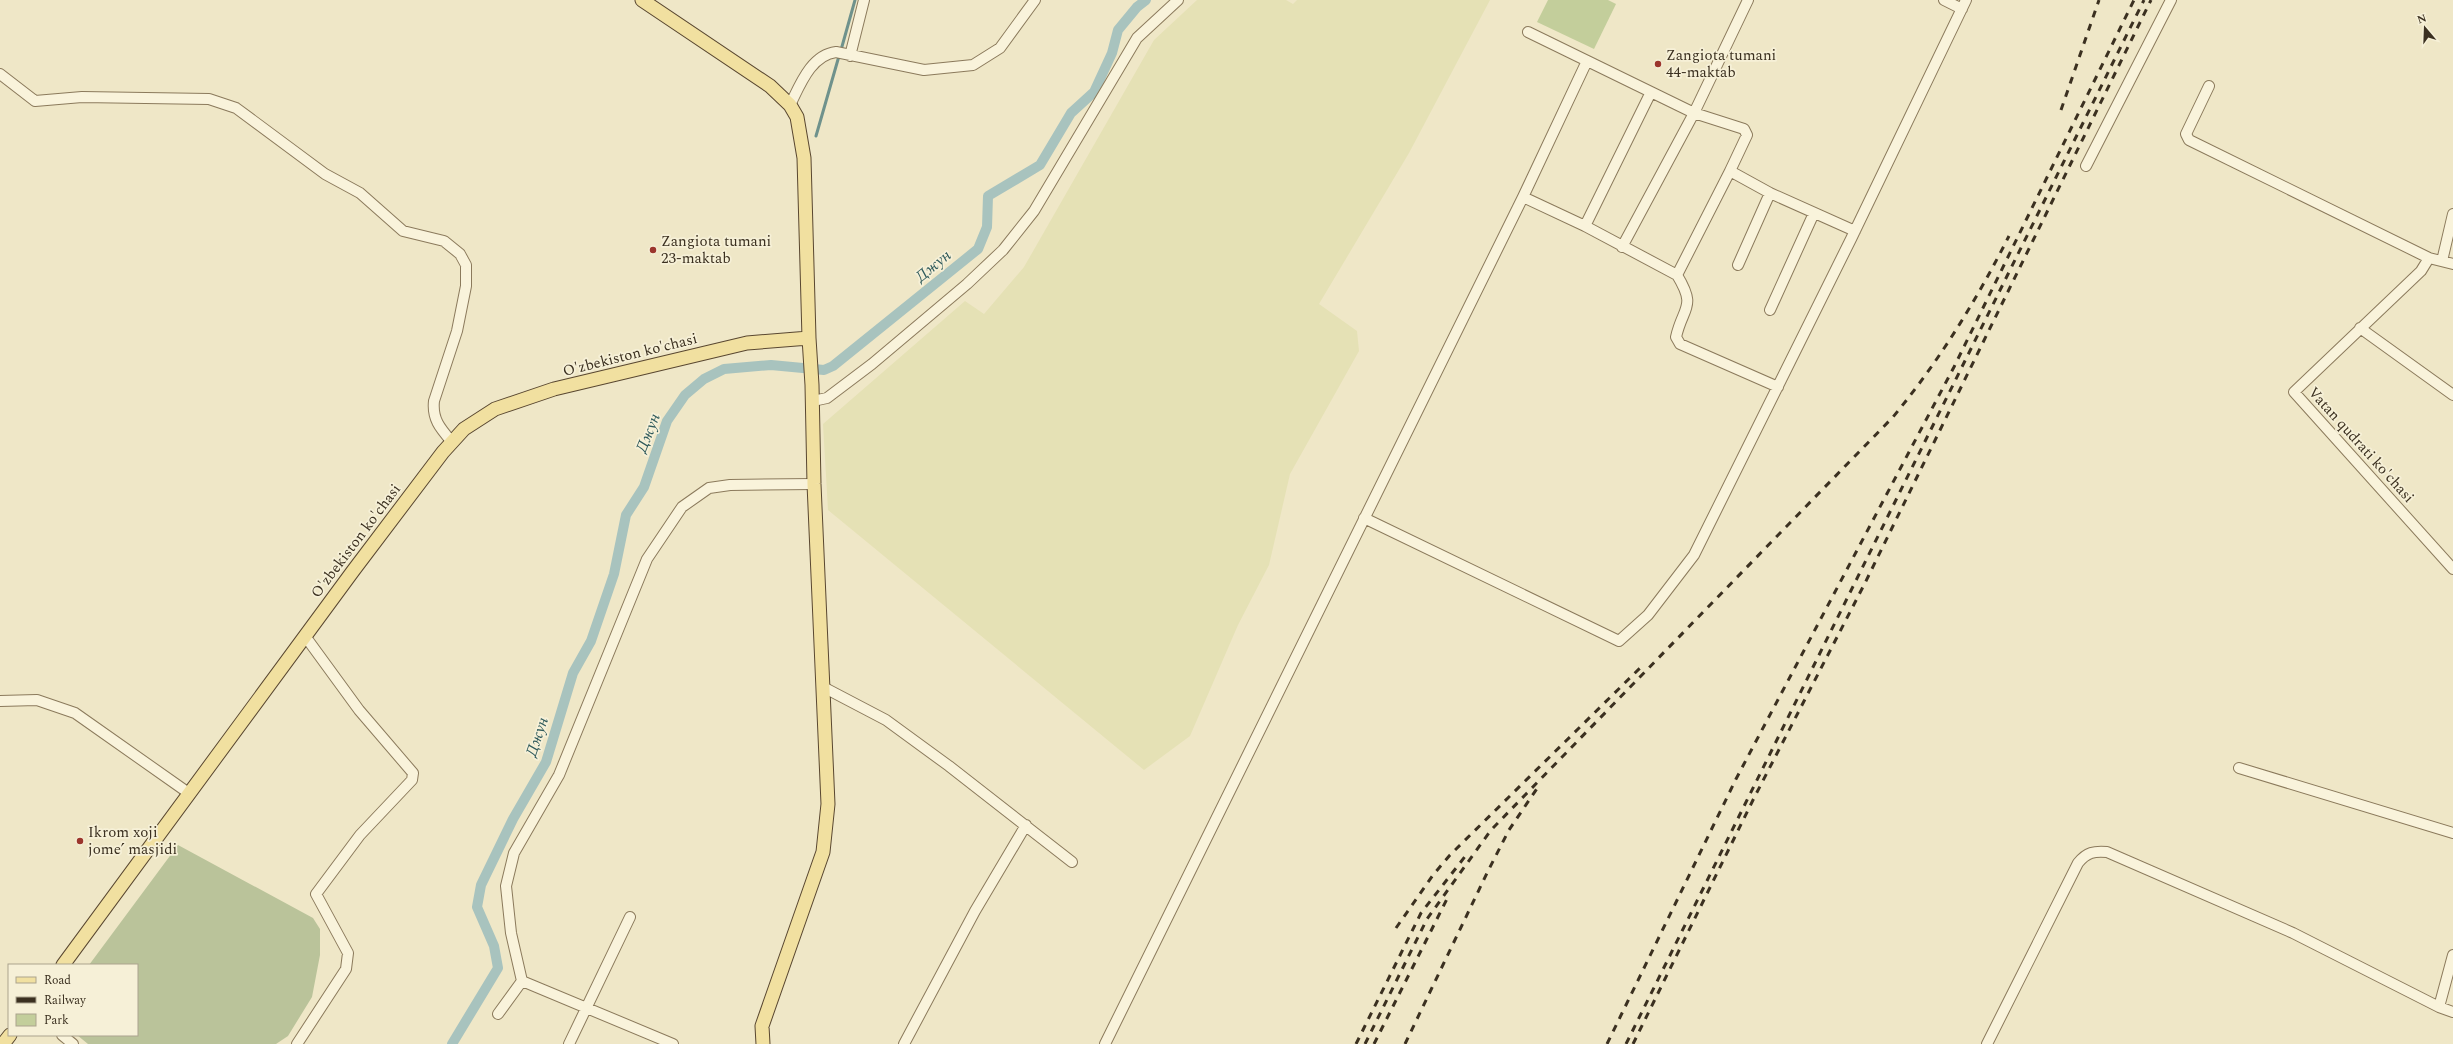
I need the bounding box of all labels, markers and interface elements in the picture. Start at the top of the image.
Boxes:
north arrow [2405,8,2445,48]
text: N [2415,10,2429,29]
place label: Zangiota tumani 44-maktab [1666,44,1776,84]
marker: Zangiota tumani 44-maktab [1653,59,1663,69]
place label: Zangiota tumani 23-maktab [661,230,771,270]
water label: Джун [909,243,957,289]
marker: Zangiota tumani 23-maktab [648,245,658,255]
street label: O'zbekiston ko'chasi [560,327,700,383]
street label: Vatan qudrati ko'chasi [2302,382,2420,508]
water label: Джун [629,409,667,457]
street label: O'zbekiston ko'chasi [305,479,407,603]
water label: Джун [519,713,555,761]
place label: Ikrom xoji jome’ masjidi [88,821,177,861]
marker: Ikrom xoji jome’ masjidi [75,836,85,846]
legend [8,964,138,1036]
text: Road [44,971,71,990]
text: Railway [44,991,87,1010]
text: Park [44,1011,69,1030]

